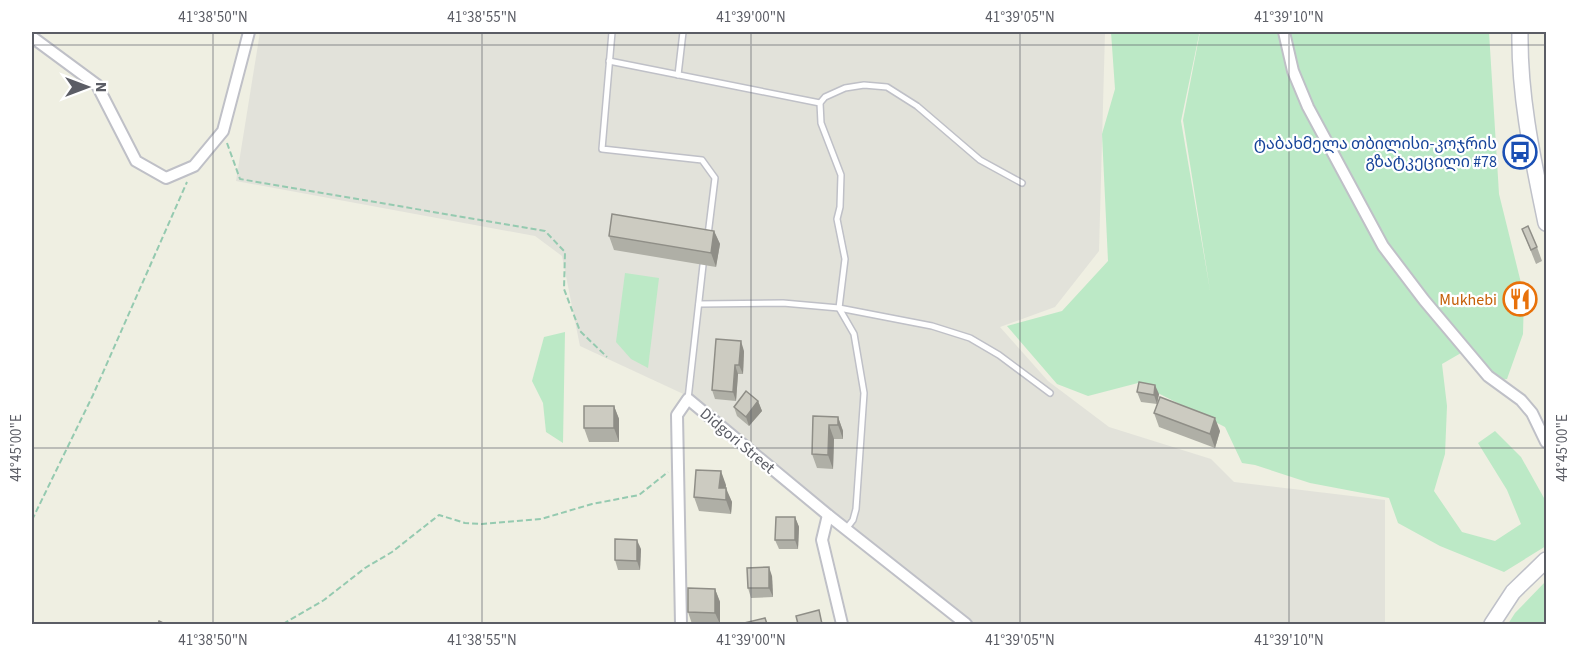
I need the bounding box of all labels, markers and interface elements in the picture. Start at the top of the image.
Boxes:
text: 41°38'50"N [178,7,248,28]
text: 41°38'55"N [447,7,517,28]
text: 41°39'00"N [716,7,786,28]
text: 41°39'05"N [985,7,1055,28]
text: 41°39'10"N [1254,7,1324,28]
north arrow [57,57,117,117]
text: N [90,82,112,92]
place label: ტაბახმელა თბილისი-კოჯრის გზატკეცილი #78 [1254,133,1497,173]
bus stop icon: ტაბახმელა თბილისი-კოჯრის გზატკეცილი #78 [1502,134,1538,170]
restaurant icon: Mukhebi [1502,281,1538,317]
place label: Mukhebi [1439,289,1497,311]
street label: Didgori Street [695,403,780,479]
text: 44°45'00"E [6,414,27,482]
text: 44°45'00"E [1552,414,1573,482]
text: 41°38'50"N [178,630,248,651]
text: 41°38'55"N [447,630,517,651]
text: 41°39'00"N [716,630,786,651]
text: 41°39'05"N [985,630,1055,651]
text: 41°39'10"N [1254,630,1324,651]

